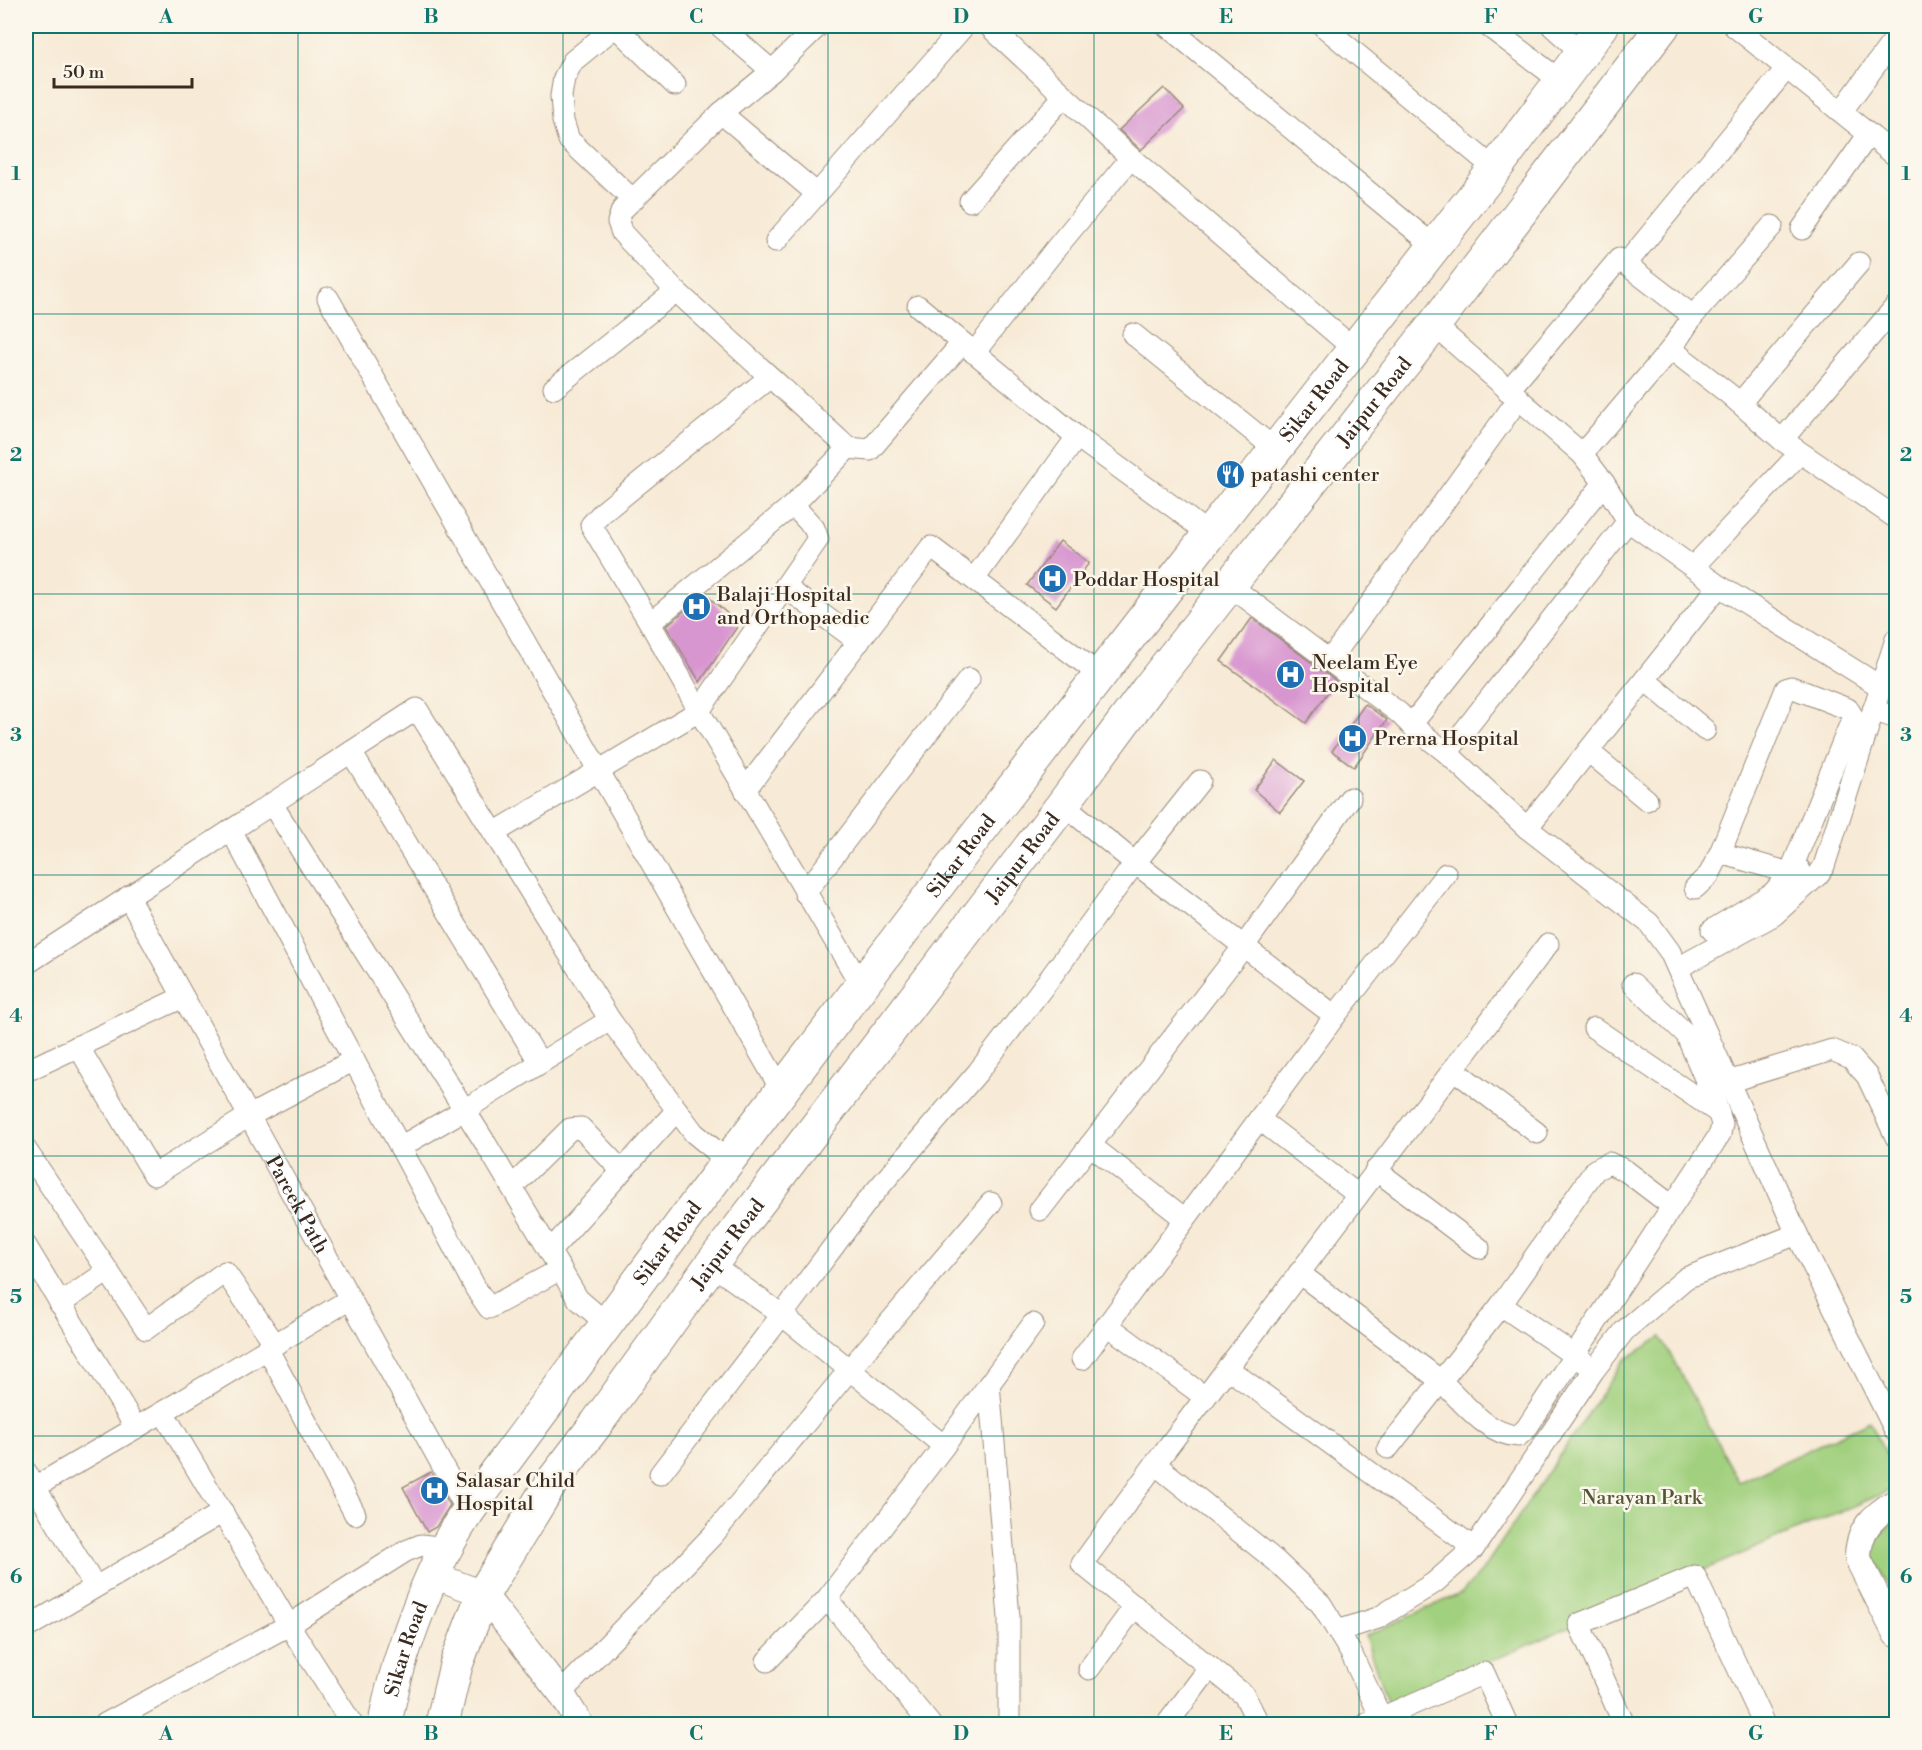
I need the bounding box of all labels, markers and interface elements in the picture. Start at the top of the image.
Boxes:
text: A [158,5,174,30]
text: B [423,5,439,30]
text: C [689,5,703,30]
text: D [953,5,969,30]
text: E [1219,5,1233,30]
text: F [1484,5,1498,30]
text: G [1748,5,1764,30]
scale bar [54,51,192,89]
text: 50 m [63,61,105,84]
text: 1 [11,162,21,187]
text: 1 [1901,162,1911,187]
street label: Jaipur Road [1332,352,1419,453]
street label: Sikar Road [1275,354,1356,448]
text: 2 [10,443,22,468]
text: 2 [1900,443,1912,468]
restaurant icon: patashi center [1214,458,1246,490]
place label: patashi center [1251,463,1380,488]
hospital icon: Poddar Hospital [1036,563,1068,595]
place label: Poddar Hospital [1073,568,1220,593]
place label: Balaji Hospital and Orthopaedic [716,583,870,631]
hospital icon: Balaji Hospital and Orthopaedic [680,590,712,622]
place label: Neelam Eye Hospital [1312,651,1418,699]
hospital icon: Neelam Eye Hospital [1275,658,1307,690]
hospital icon: Prerna Hospital [1337,722,1369,754]
text: 3 [10,723,22,748]
text: 3 [1900,723,1912,748]
place label: Prerna Hospital [1374,727,1519,752]
street label: Jaipur Road [980,808,1066,909]
street label: Sikar Road [922,809,1002,903]
text: 4 [9,1004,23,1029]
text: 4 [1899,1004,1913,1029]
street label: Pareek Path [259,1152,334,1258]
street label: Jaipur Road [686,1194,771,1296]
street label: Sikar Road [629,1196,708,1291]
text: 5 [10,1285,22,1310]
text: 5 [1900,1285,1912,1310]
place label: Salasar Child Hospital [456,1469,575,1517]
hospital icon: Salasar Child Hospital [419,1475,451,1507]
park label: Narayan Park [1582,1486,1704,1511]
text: 6 [10,1565,23,1590]
text: 6 [1900,1565,1913,1590]
street label: Sikar Road [380,1598,434,1699]
text: A [158,1722,174,1747]
text: B [423,1722,439,1747]
text: C [689,1722,703,1747]
text: D [953,1722,969,1747]
text: E [1219,1722,1233,1747]
text: F [1484,1722,1498,1747]
text: G [1748,1722,1764,1747]

